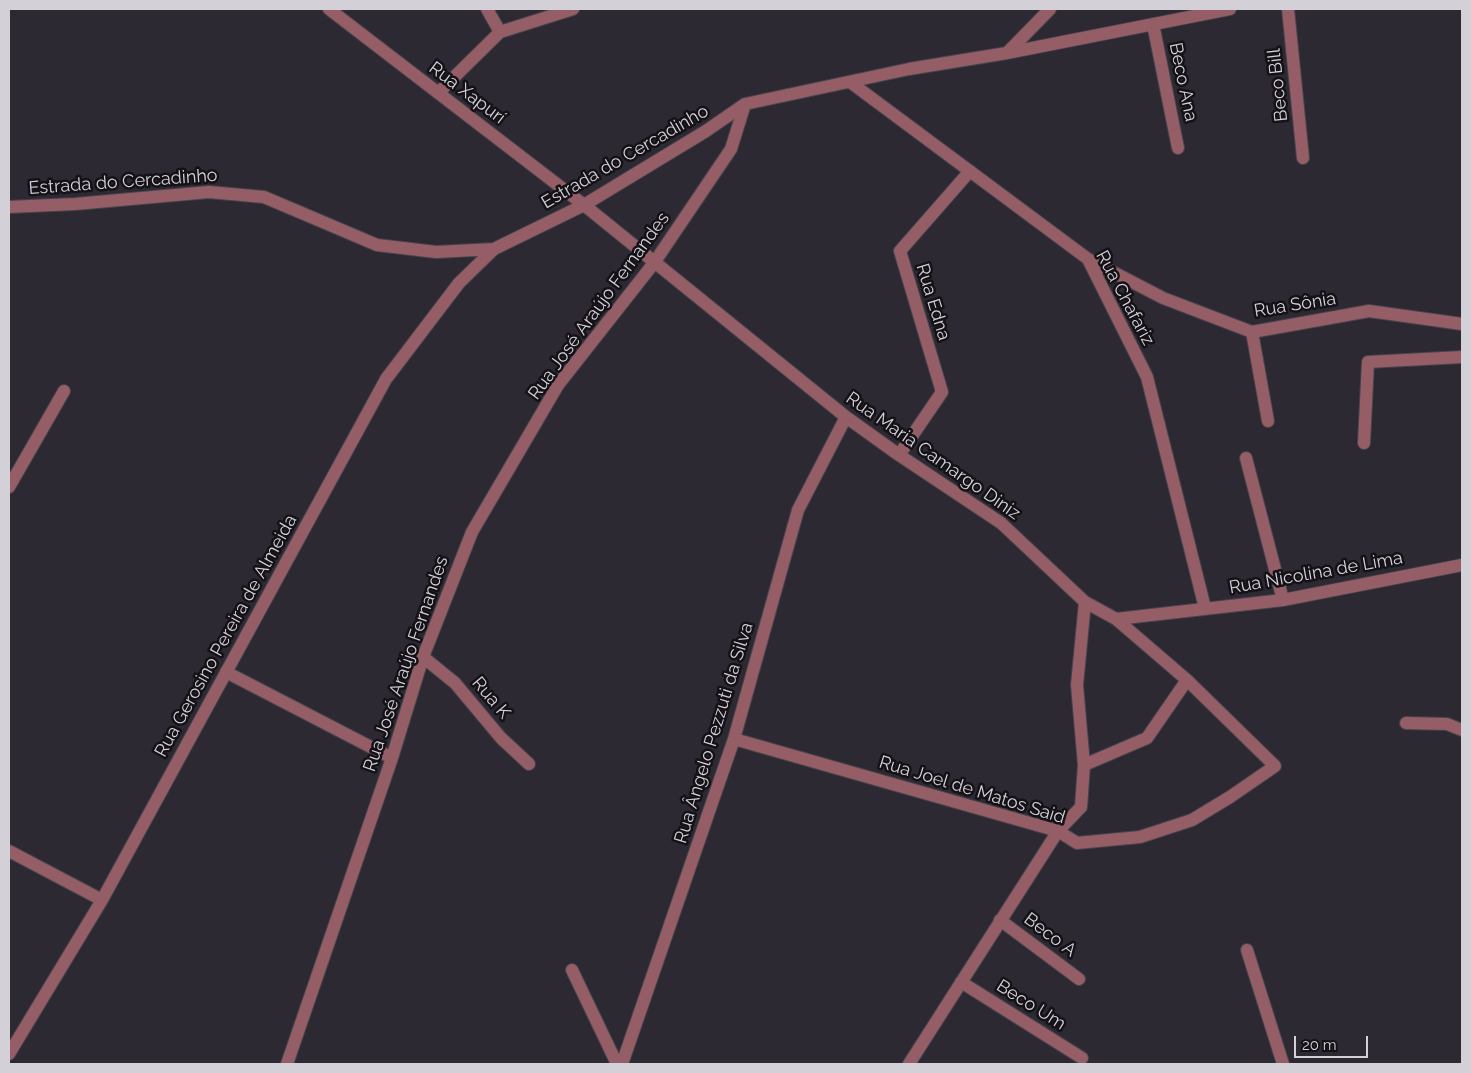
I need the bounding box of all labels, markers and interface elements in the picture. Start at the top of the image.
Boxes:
street label: Beco Ana [1164,41,1202,123]
street label: Beco Bill [1263,47,1293,123]
street label: Rua Xapurí [425,57,509,129]
street label: Estrada do Cercadinho [538,100,712,214]
street label: Estrada do Cercadinho [28,165,218,199]
street label: Rua José Araújo Fernandes [524,208,674,404]
street label: Rua Chafariz [1091,247,1159,349]
street label: Rua Edna [911,261,955,343]
street label: Rua Sônia [1253,288,1337,322]
street label: Rua Maria Camargo Diniz [842,388,1024,524]
street label: Rua Gerosino Pereira de Almeida [150,511,302,761]
street label: Rua Nicolina de Lima [1228,547,1404,599]
street label: Rua José Araújo Fernandes [359,554,453,774]
street label: Rua Ângelo Pezzuti da Silva [670,620,758,846]
street label: Rua K [467,673,515,723]
street label: Rua Joel de Matos Said [876,751,1068,829]
street label: Beco A [1020,908,1080,962]
street label: Beco Um [992,975,1070,1035]
scale bar [1296,1026,1370,1058]
text: 20 m [1302,1036,1337,1054]

